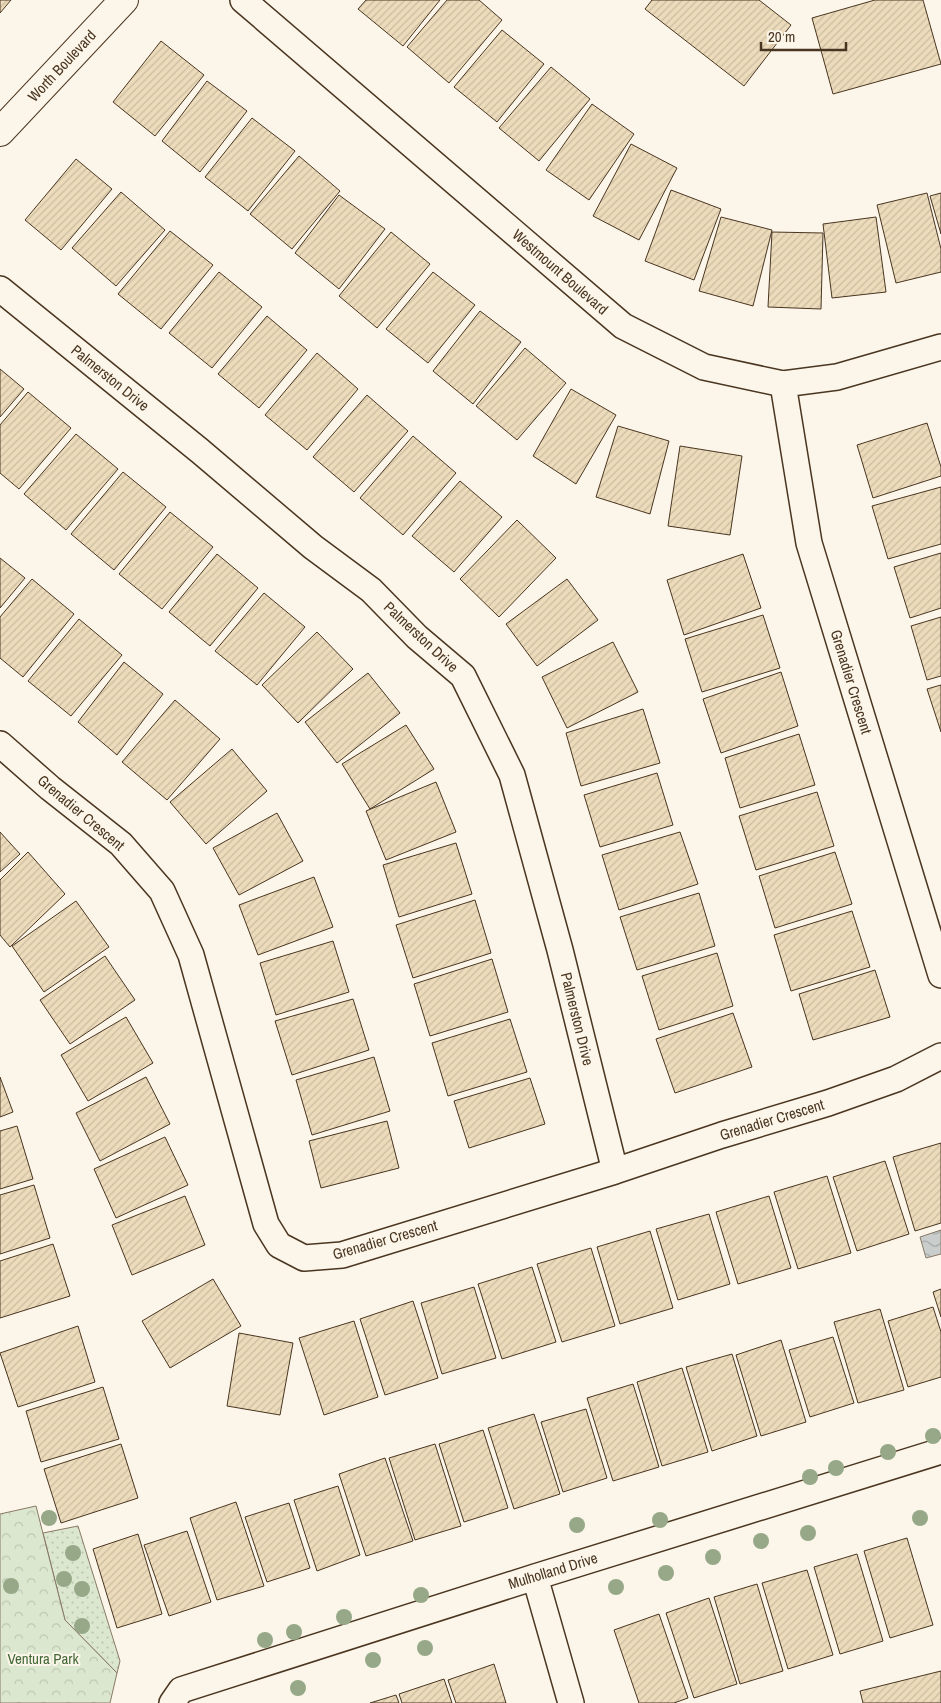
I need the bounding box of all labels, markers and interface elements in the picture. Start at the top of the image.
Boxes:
scale bar [761,20,846,52]
street label: Worth Boulevard [23,25,100,106]
text: 20 m [768,26,795,47]
street label: Westmount Boulevard [508,224,613,319]
street label: Palmerston Drive [67,340,154,416]
street label: Palmerston Drive [379,597,463,677]
street label: Grenadier Crescent [826,627,877,737]
street label: Grenadier Crescent [33,770,130,856]
street label: Palmerston Drive [556,970,599,1068]
street label: Grenadier Crescent [717,1094,827,1145]
street label: Grenadier Crescent [330,1214,440,1265]
street label: Mulholland Drive [506,1547,600,1594]
park label: Ventura Park [7,1648,79,1669]

